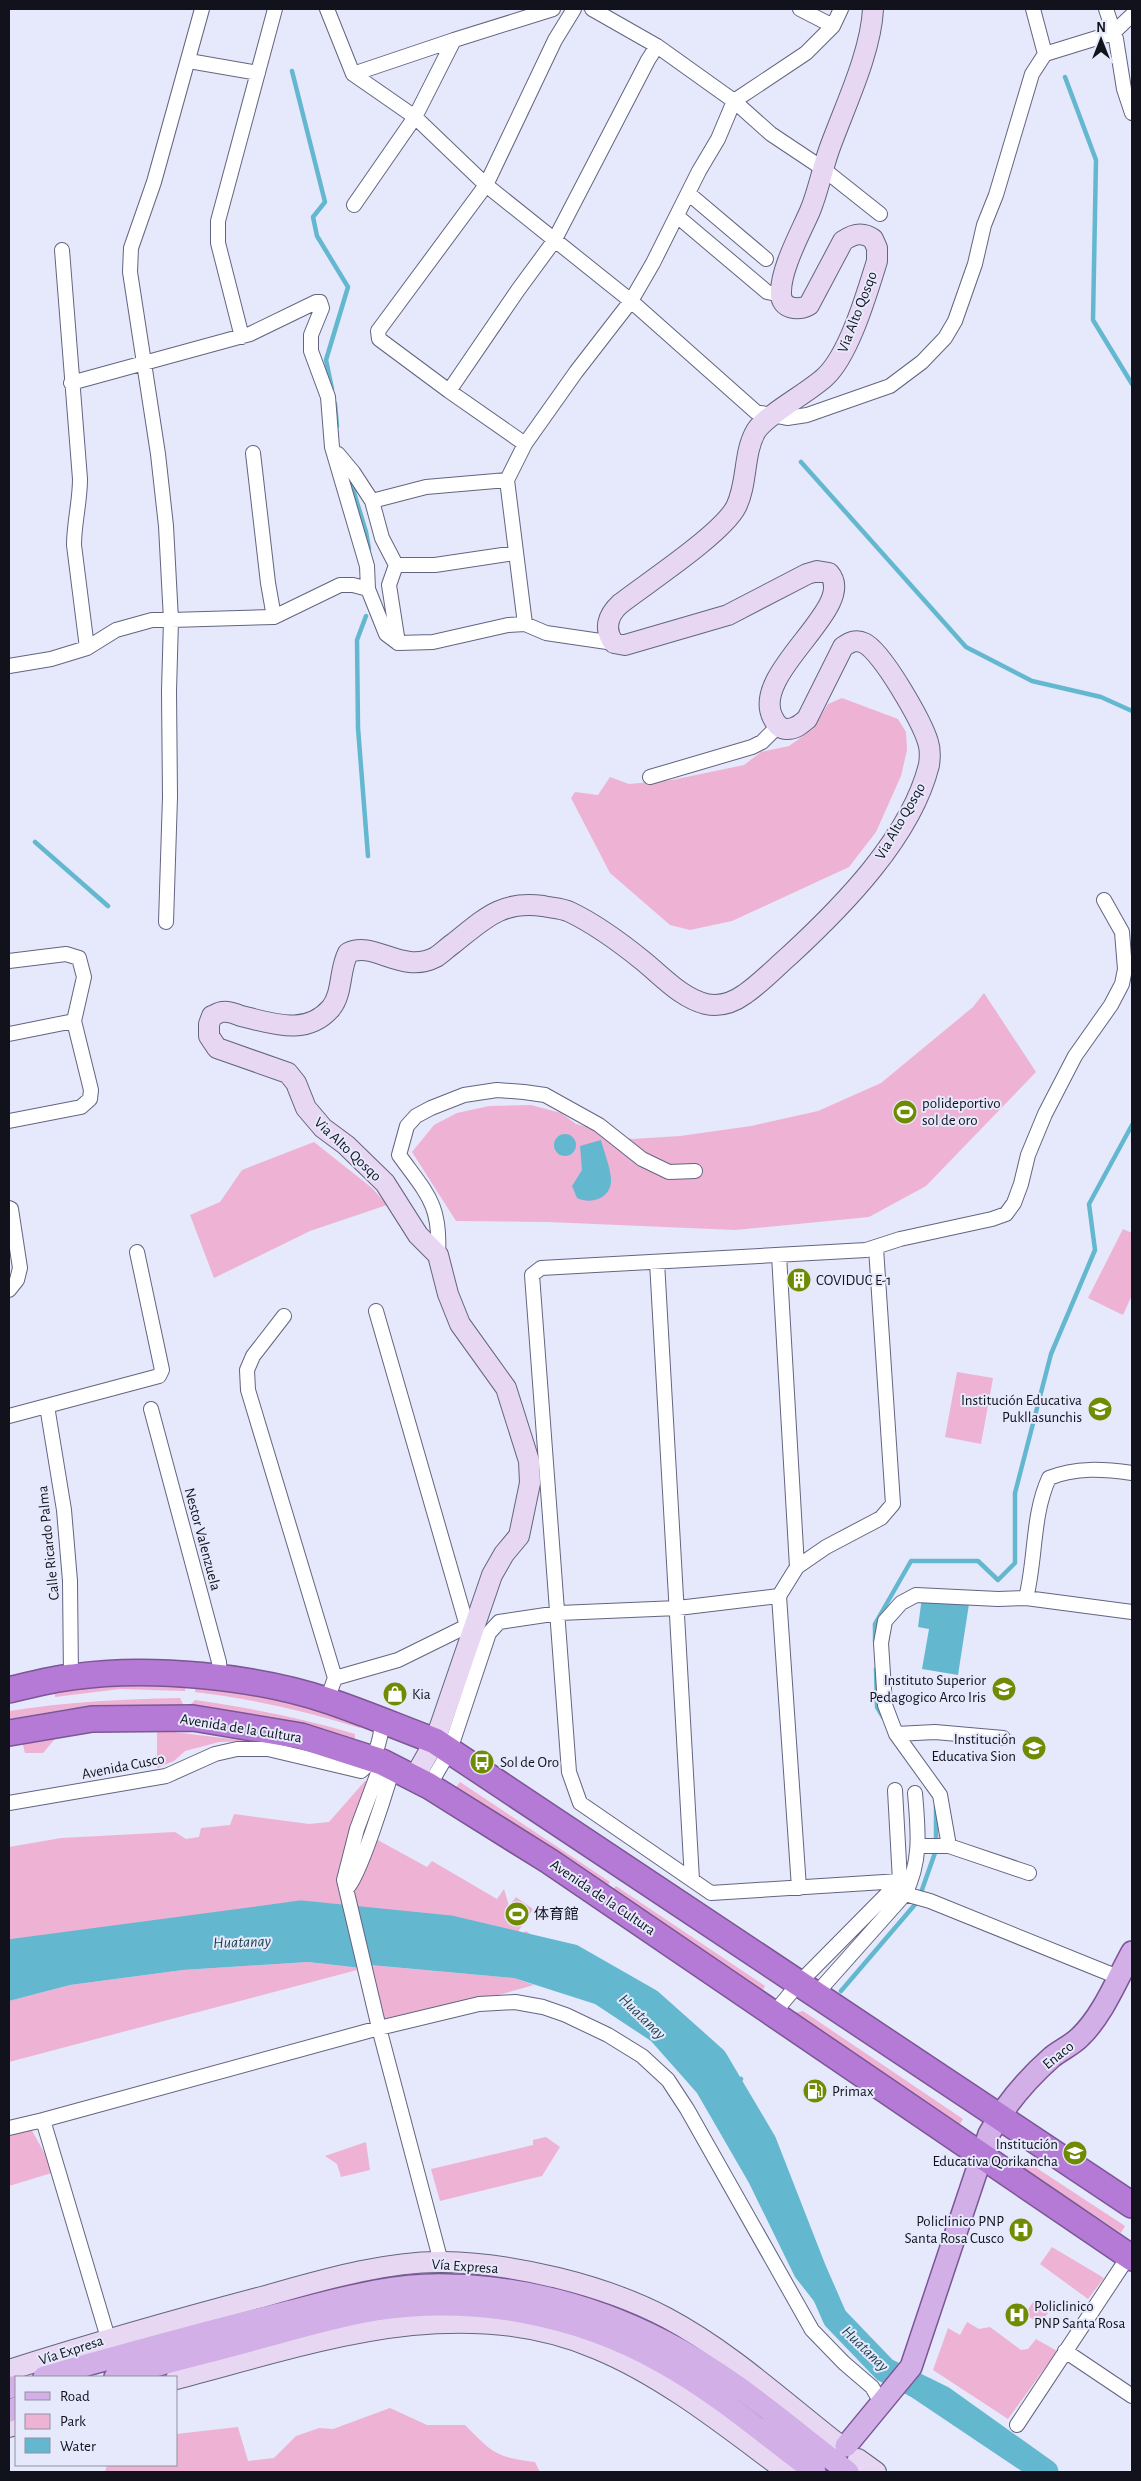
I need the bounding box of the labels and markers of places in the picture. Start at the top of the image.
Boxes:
place label: polideportivo sol de oro [922,1096,1001,1128]
sports icon: polideportivo sol de oro [892,1099,918,1125]
building icon: COVIDUC E-1 [786,1267,812,1293]
place label: COVIDUC E-1 [816,1273,891,1288]
place label: Institución Educativa Pukllasunchis [961,1393,1082,1425]
school or university icon: Institución Educativa Pukllasunchis [1087,1396,1113,1422]
place label: Instituto Superior Pedagogico Arco Iris [869,1673,986,1705]
school or university icon: Instituto Superior Pedagogico Arco Iris [991,1676,1017,1702]
shop icon: Kia [382,1681,408,1707]
place label: Kia [412,1687,431,1702]
place label: Institución Educativa Sion [932,1732,1016,1764]
school or university icon: Institución Educativa Sion [1021,1735,1047,1761]
bus stop icon: Sol de Oro [469,1749,495,1775]
place label: Sol de Oro [500,1755,559,1770]
sports icon: 体育館 [504,1901,530,1927]
place label: 体育館 [534,1906,579,1922]
fuel station icon: Primax [802,2078,828,2104]
place label: Primax [832,2084,874,2099]
place label: Institución Educativa Qorikancha [932,2137,1058,2169]
school or university icon: Institución Educativa Qorikancha [1062,2140,1088,2166]
place label: Policlinico PNP Santa Rosa Cusco [904,2214,1004,2246]
hospital icon: Policlinico PNP Santa Rosa Cusco [1008,2217,1034,2243]
place label: Policlinico PNP Santa Rosa [1034,2299,1126,2331]
hospital icon: Policlinico PNP Santa Rosa [1004,2302,1030,2328]

